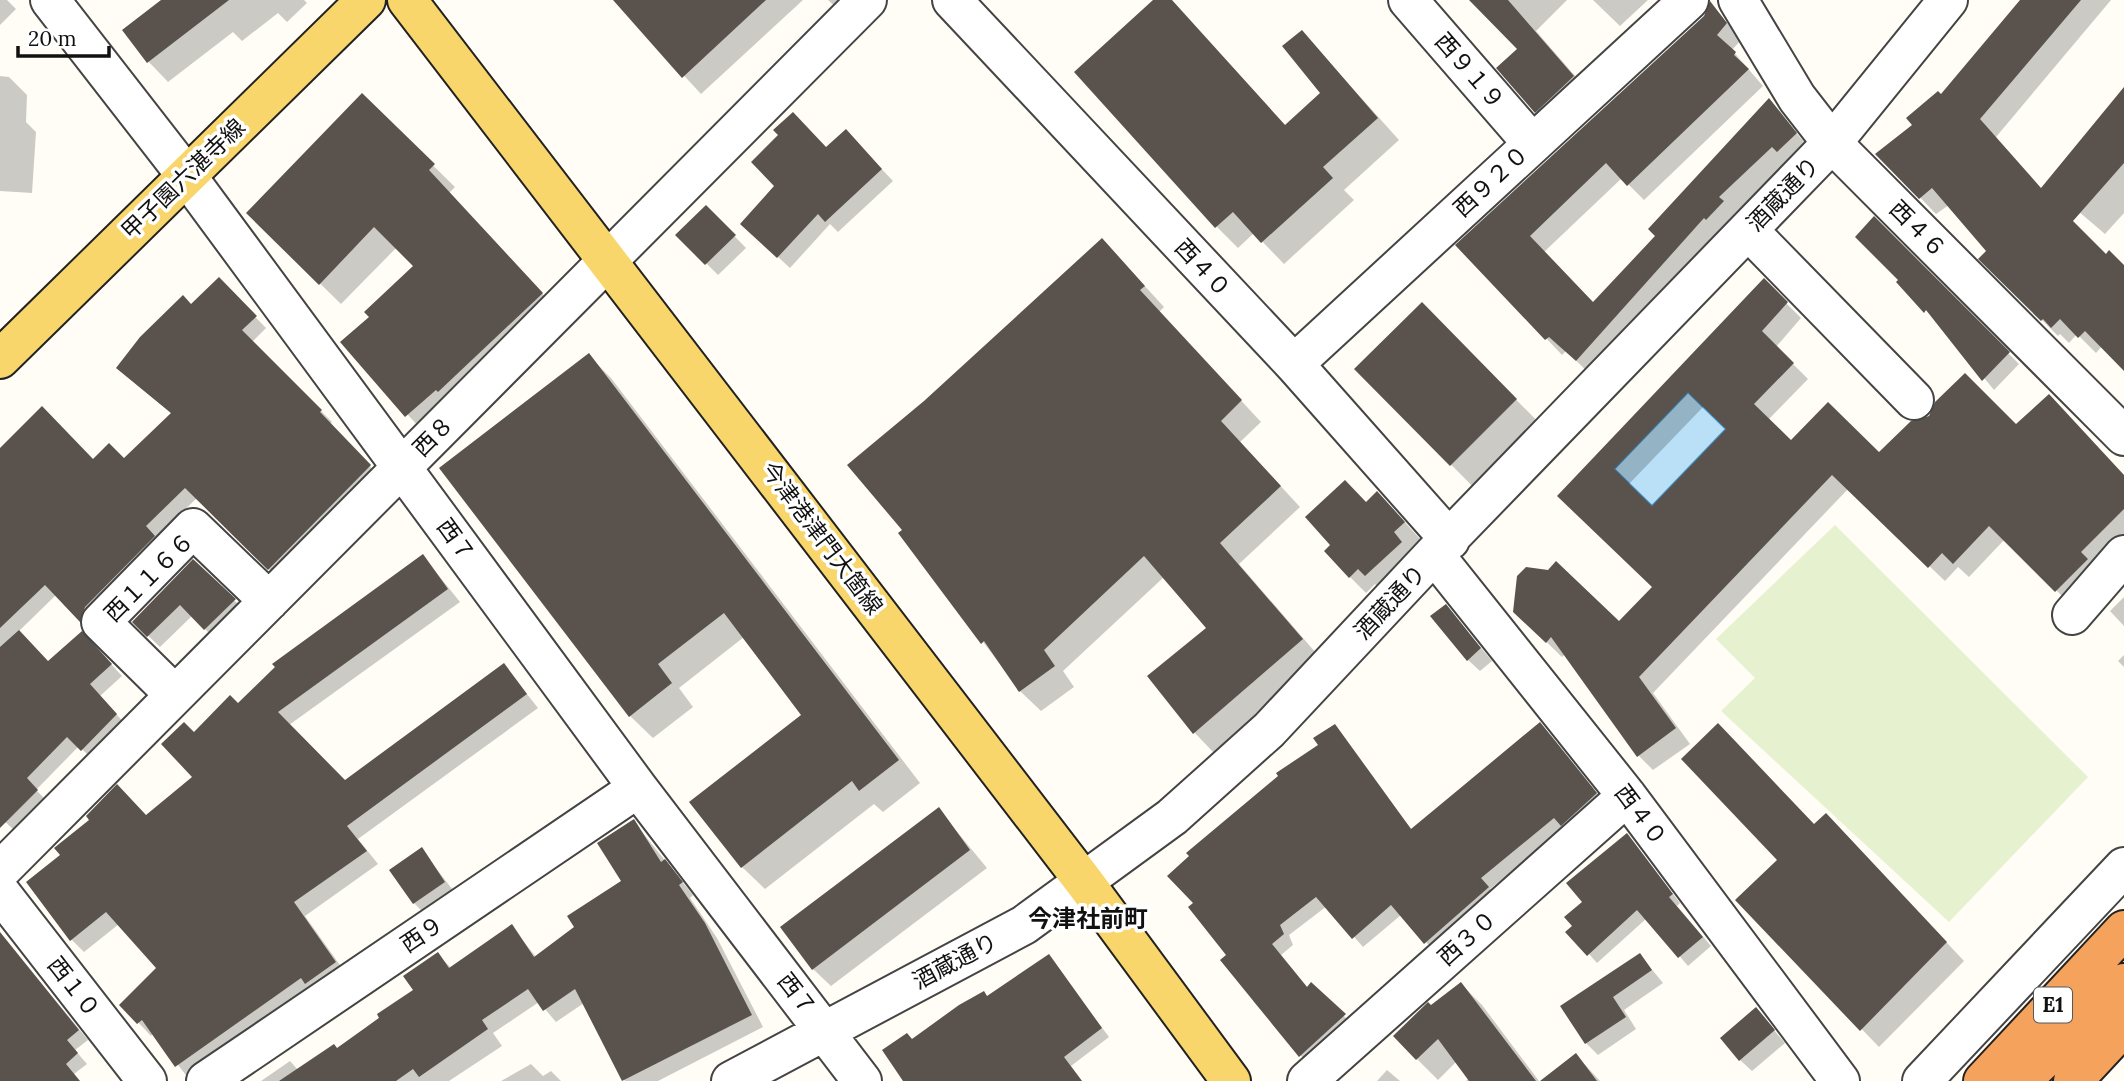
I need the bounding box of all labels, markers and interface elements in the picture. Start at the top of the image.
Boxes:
scale bar [18,14,108,58]
text: 20 m [28,25,77,52]
street label: 西９１９ [1429,26,1511,115]
street label: 甲子園六湛寺線 [115,112,251,245]
street label: 西９２０ [1447,139,1534,223]
street label: 酒蔵通り [1740,150,1825,237]
street label: 西４６ [1884,194,1953,263]
street label: 西４０ [1169,233,1237,303]
street label: 西８ [406,409,459,462]
street label: 今津港津門大箇線 [755,455,889,620]
street label: 西７ [431,513,482,567]
street label: 西１１６６ [98,526,200,628]
street label: 酒蔵通り [1348,558,1432,645]
street label: 西４０ [1609,778,1674,851]
district label: 今津社前町 [1028,903,1148,934]
street label: 西３０ [1431,904,1502,971]
street label: 西９ [395,909,449,958]
street label: 酒蔵通り [907,926,1002,995]
street label: 西１０ [42,951,107,1023]
street label: 西７ [772,967,823,1021]
road number: E1 [2034,988,2072,1023]

